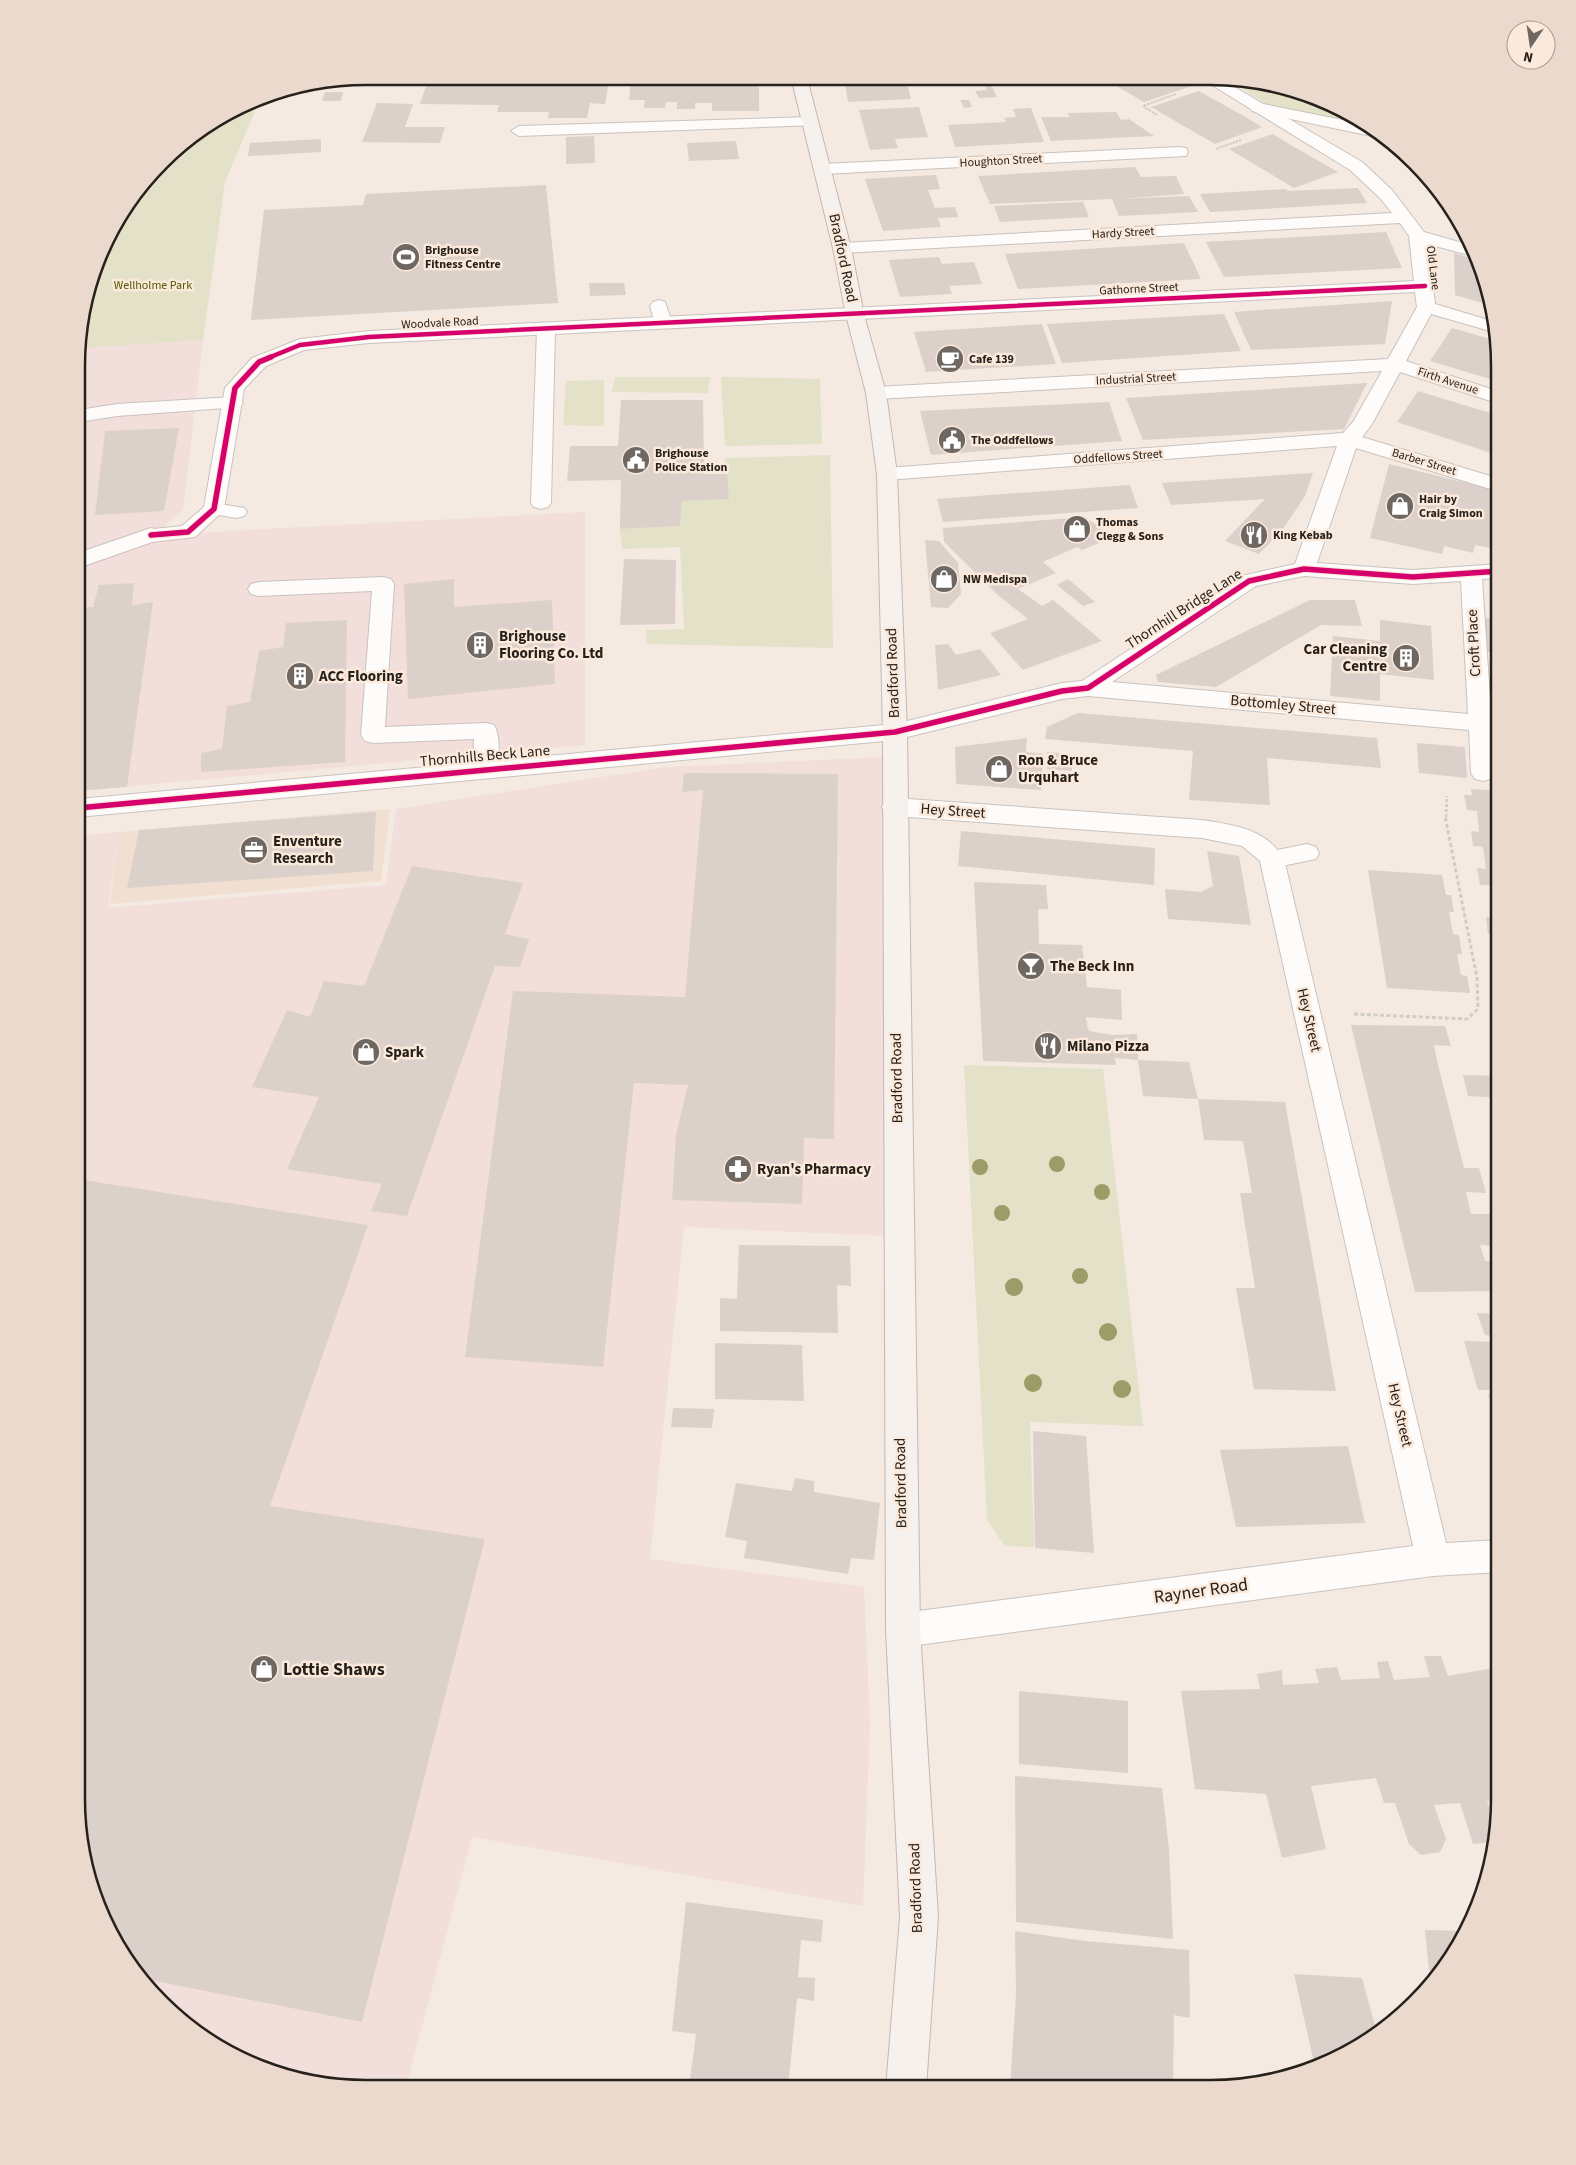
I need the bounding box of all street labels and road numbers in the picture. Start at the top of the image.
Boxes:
street label: Houghton Street [959,150,1043,172]
street label: Bradford Road [823,212,863,304]
street label: Hardy Street [1091,223,1155,243]
street label: Old Lane [1422,245,1444,291]
street label: Gathorne Street [1099,278,1179,300]
street label: Woodvale Road [401,312,479,334]
street label: Firth Avenue [1415,363,1481,399]
street label: Industrial Street [1095,368,1177,390]
street label: Barber Street [1390,444,1458,480]
street label: Oddfellows Street [1073,445,1163,469]
street label: Thornhill Bridge Lane [1122,564,1246,654]
street label: Croft Place [1462,609,1486,677]
street label: Bradford Road [881,627,905,719]
street label: Bottomley Street [1229,690,1337,720]
street label: Thornhills Beck Lane [419,740,551,772]
street label: Hey Street [920,798,986,824]
street label: Hey Street [1291,986,1327,1054]
street label: Bradford Road [886,1033,908,1123]
street label: Hey Street [1382,1381,1418,1449]
street label: Bradford Road [890,1438,912,1528]
street label: Rayner Road [1152,1572,1250,1610]
street label: Bradford Road [904,1842,928,1934]

